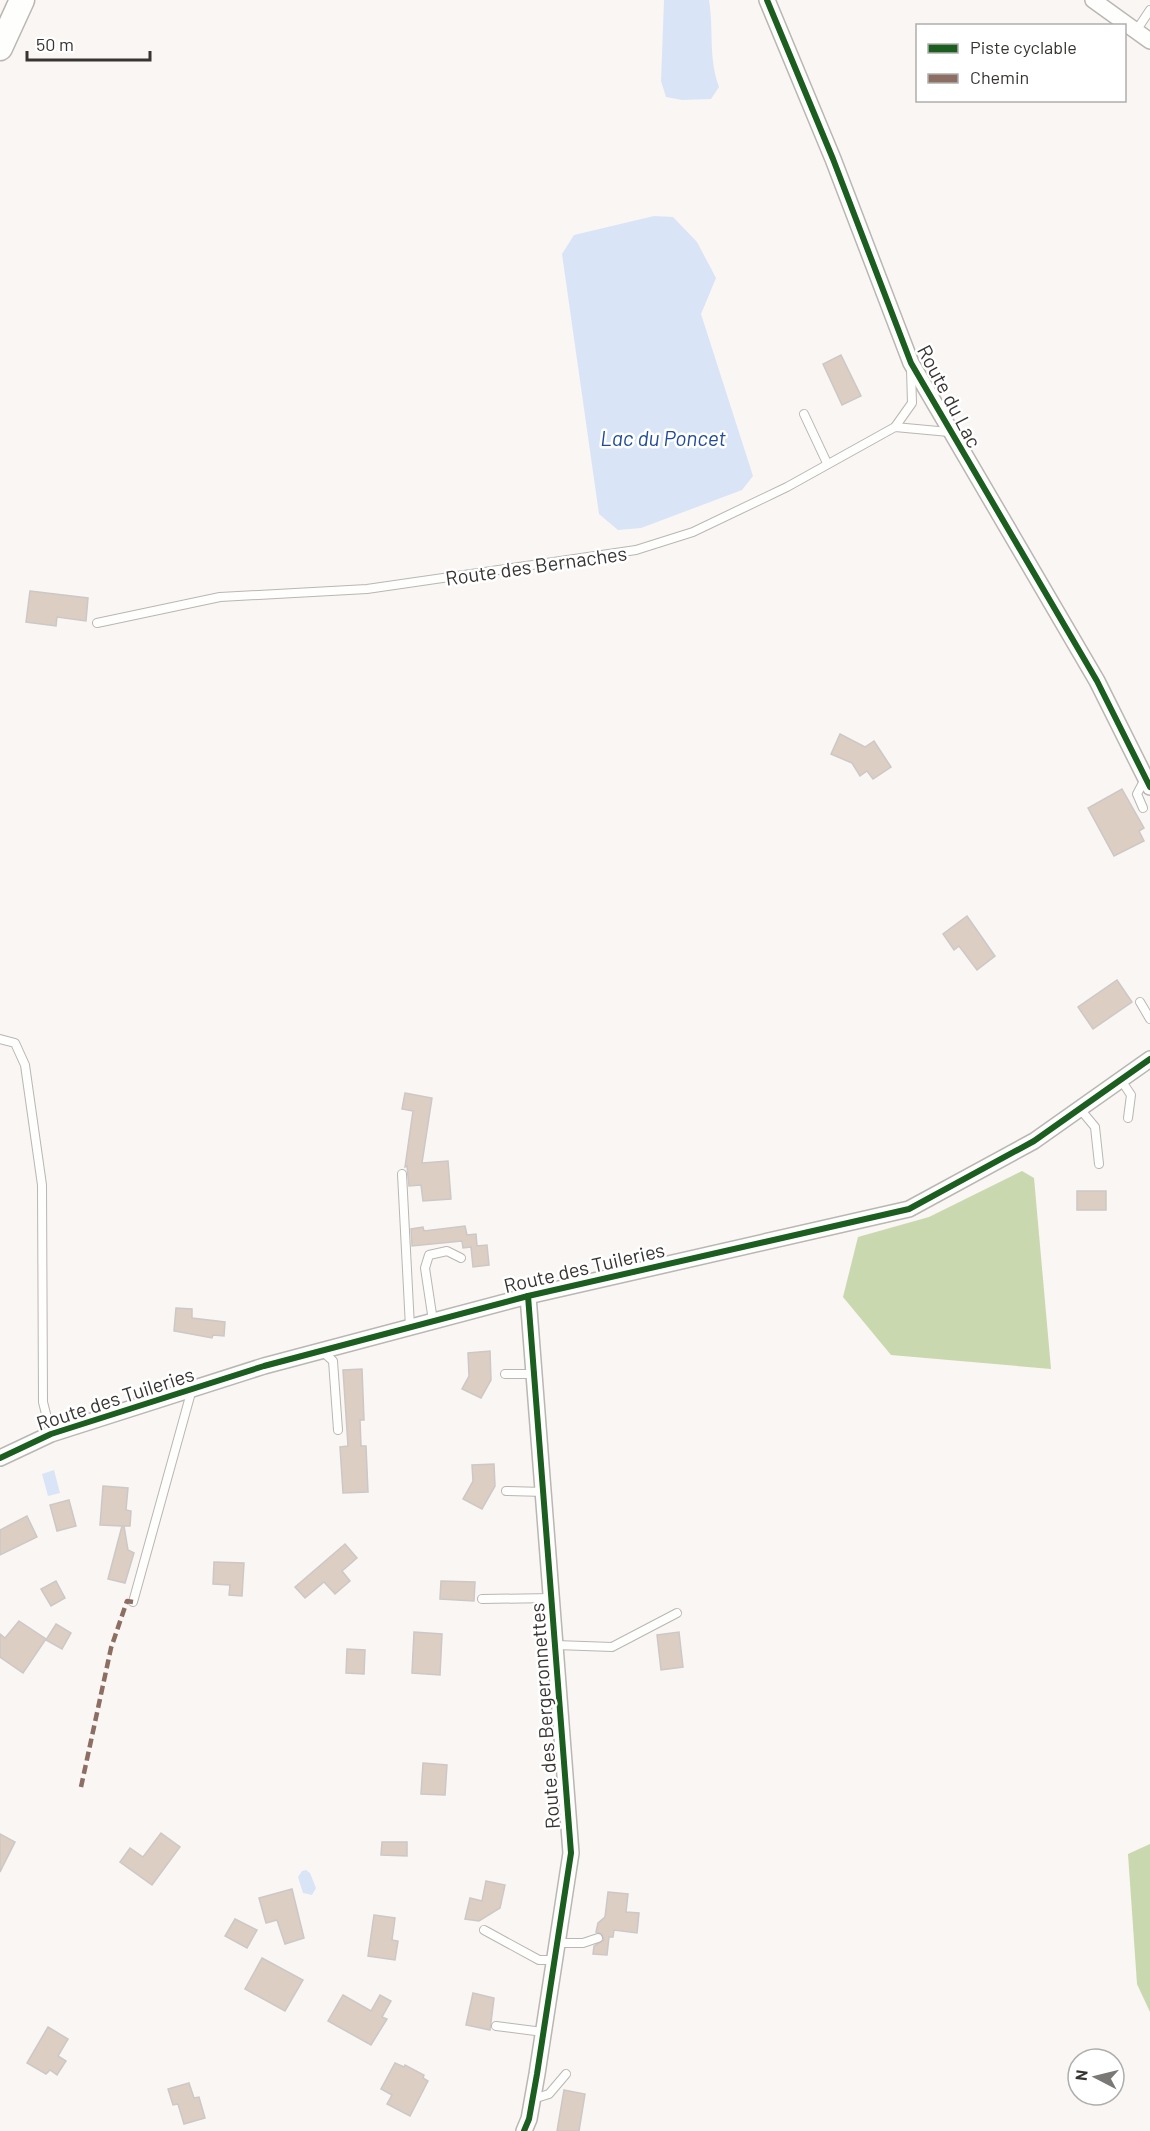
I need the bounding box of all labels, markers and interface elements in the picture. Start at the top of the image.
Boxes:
scale bar [27,24,150,62]
legend [916,24,1126,102]
text: 50 m [36,33,74,55]
text: Piste cyclable [970,36,1077,58]
text: Chemin [970,66,1029,88]
street label: Route du Lac [913,340,987,452]
water label: Lac du Poncet [600,425,726,450]
street label: Route des Bernaches [444,540,628,590]
street label: Route des Tuileries [501,1237,667,1297]
street label: Route des Tuileries [33,1361,197,1435]
street label: Route des Bergeronnettes [524,1602,564,1830]
north arrow [1066,2047,1126,2107]
text: N [1071,2069,1091,2082]

